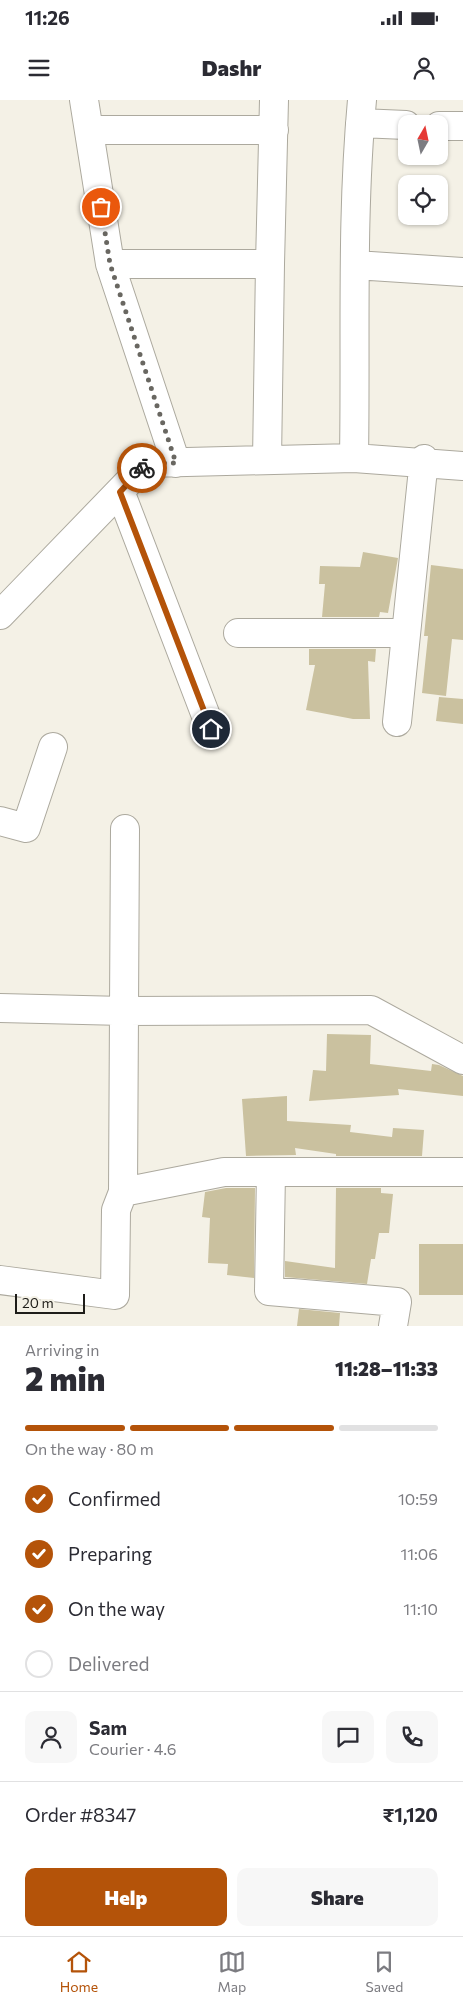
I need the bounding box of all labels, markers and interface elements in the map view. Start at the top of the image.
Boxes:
text: 11:26 [25,6,70,29]
icon: menu [25,54,53,82]
text: Dashr [201,54,262,81]
icon: person [410,54,438,82]
north arrow [398,115,448,165]
map controls [398,115,448,225]
button: locate [398,175,448,225]
pin [80,186,122,228]
icon: bag [87,193,115,221]
courier [117,443,167,493]
icon: bike [128,454,156,482]
pin [190,708,232,750]
icon: home [197,715,225,743]
scale bar [15,1291,85,1314]
text: 20 m [22,1294,54,1311]
text: Arriving in [25,1340,99,1359]
text: 11:28–11:33 [335,1357,438,1380]
text: 2 min [25,1358,105,1398]
text: On the way · 80 m [25,1439,154,1458]
icon: check [25,1485,53,1513]
text: Confirmed [68,1487,161,1510]
text: 10:59 [398,1489,438,1508]
icon: check [25,1540,53,1568]
text: Preparing [68,1542,152,1565]
text: 11:06 [400,1544,438,1563]
icon: check [25,1595,53,1623]
text: On the way [68,1597,165,1620]
text: 11:10 [403,1599,438,1618]
text: Delivered [68,1652,149,1675]
button: person [25,1711,77,1763]
button: chat [322,1711,374,1763]
button: phone [386,1711,438,1763]
text: Sam [89,1716,127,1739]
text: Courier · 4.6 [89,1739,176,1758]
text: Order #8347 [25,1803,136,1826]
text: ₹1,120 [382,1803,438,1826]
button: Help [25,1868,227,1926]
button: Share [237,1868,438,1926]
tab: Home [60,1948,98,1995]
tab: Map [217,1948,246,1995]
tab: Saved [366,1948,403,1995]

